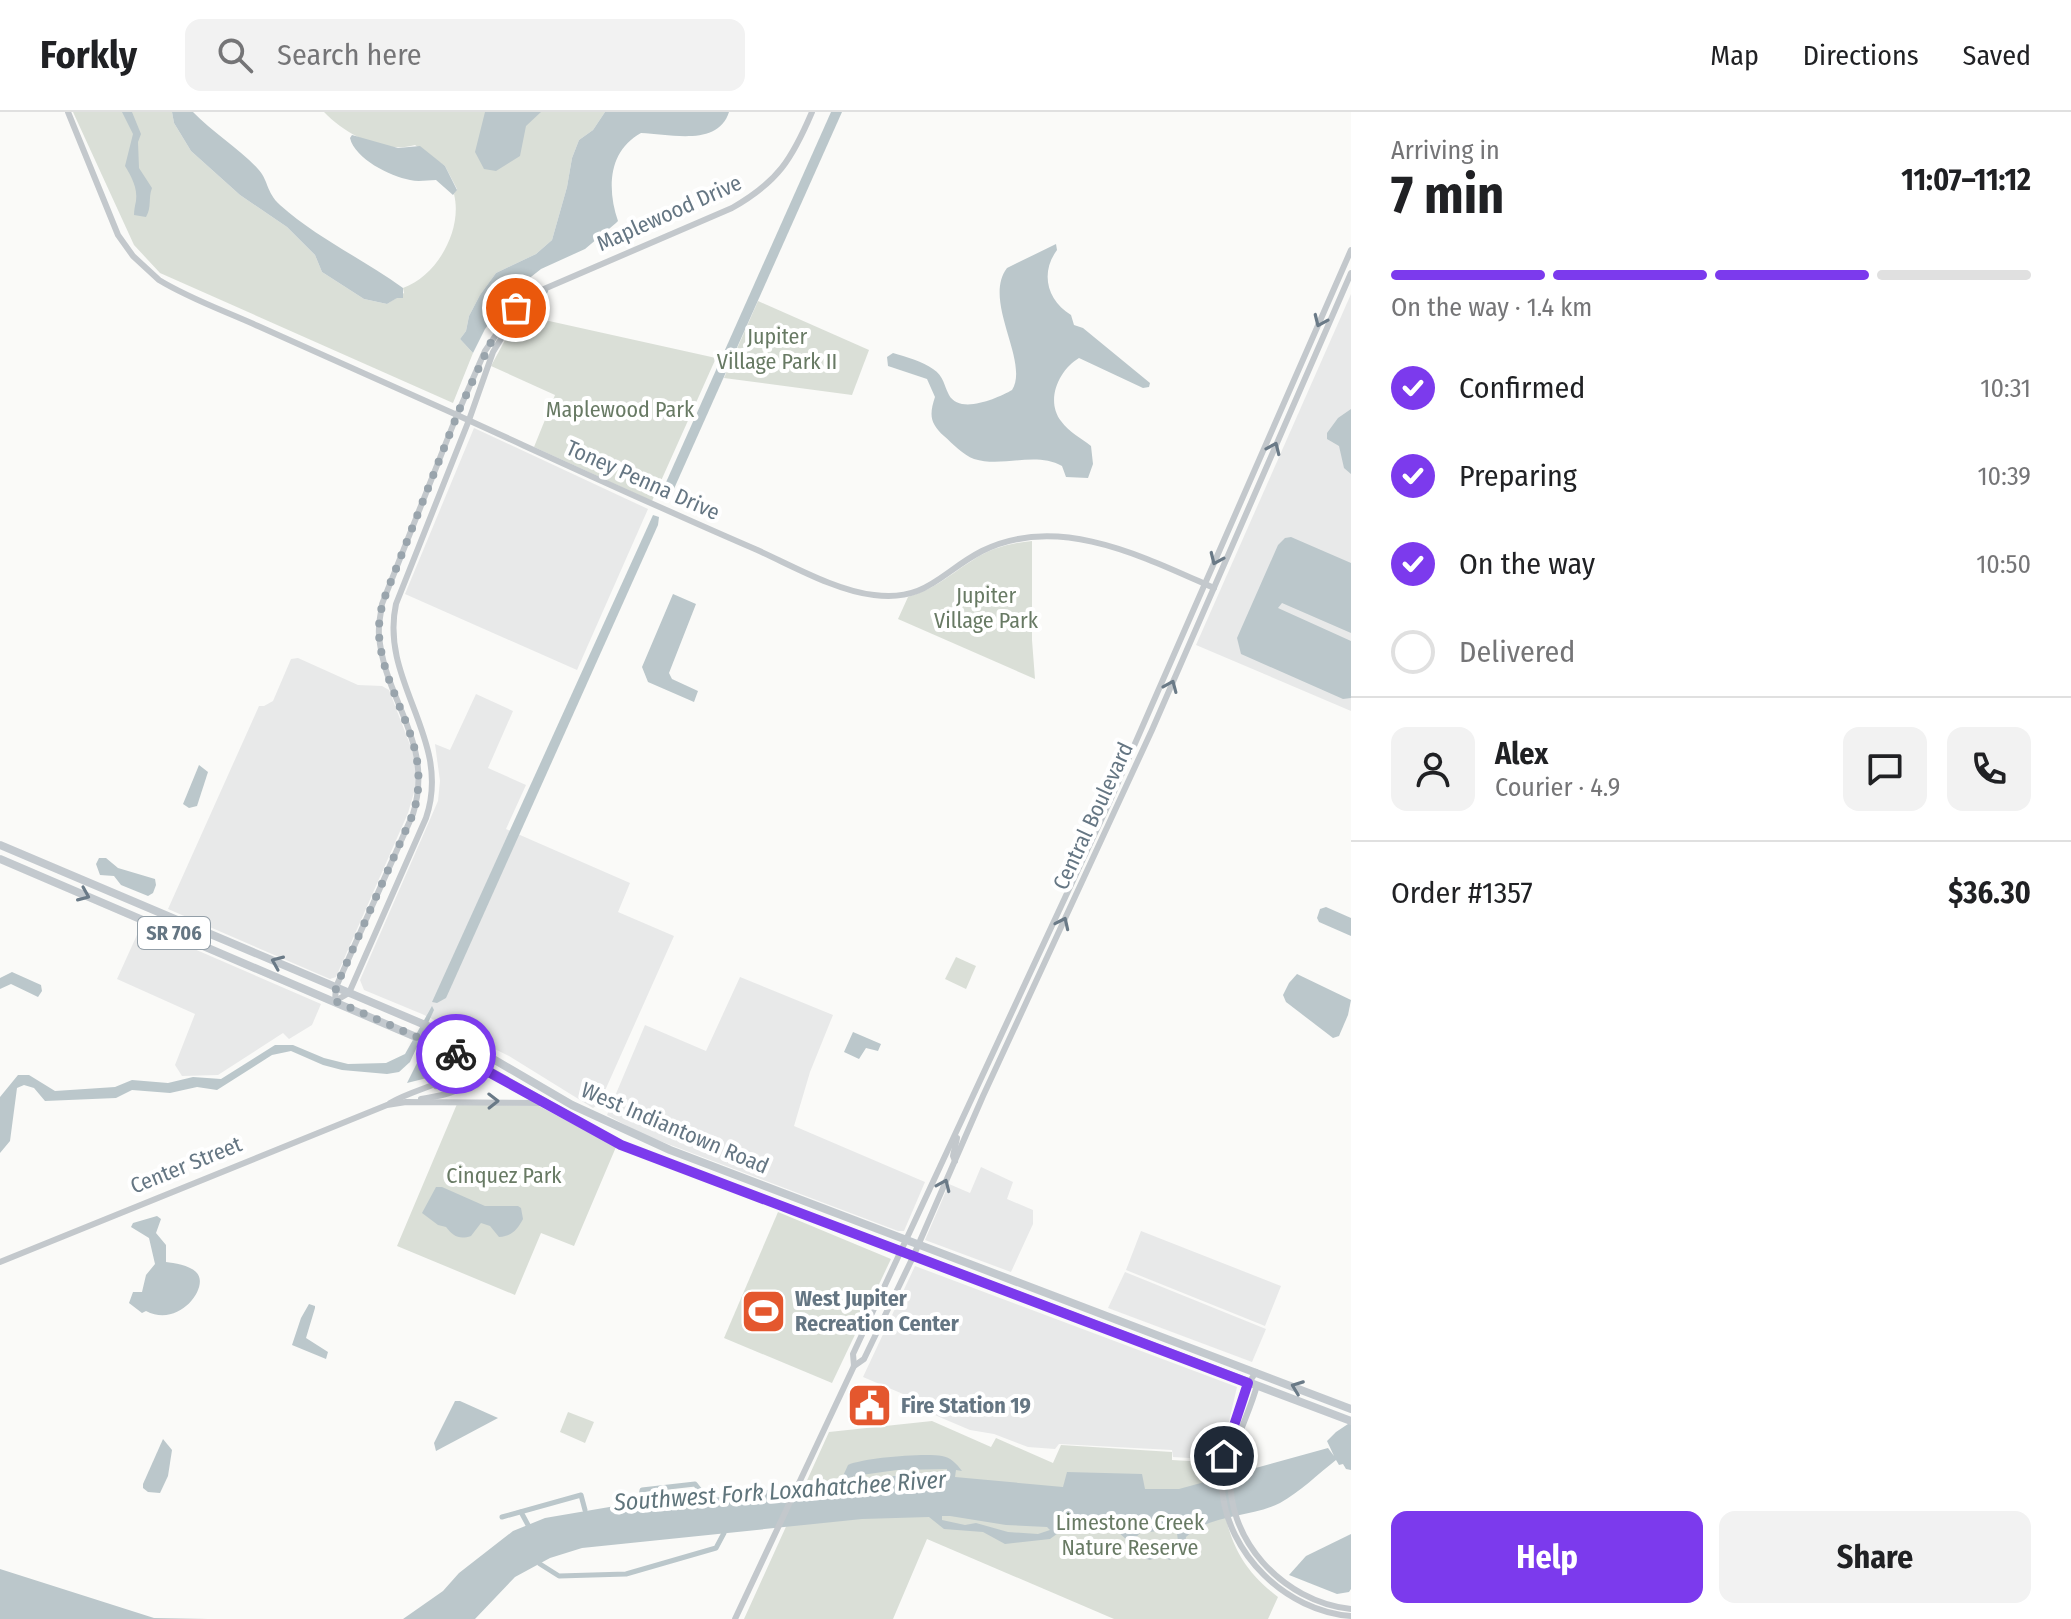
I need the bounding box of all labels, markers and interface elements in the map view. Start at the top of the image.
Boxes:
search box [185,19,745,91]
text: Forkly [40,32,137,78]
icon: search [213,33,257,77]
text: Search here [277,37,422,73]
text: Map [1710,39,1759,72]
text: Directions [1803,39,1919,72]
text: Saved [1963,39,2031,72]
text: Arriving in [1391,135,1500,166]
text: 11:07–11:12 [1901,162,2031,198]
text: 7 min [1391,164,1504,227]
street label: Maplewood Drive [592,169,746,257]
pin [482,274,550,342]
icon: bag [494,286,538,330]
text: On the way · 1.4 km [1391,292,1592,323]
one-way arrow [1313,313,1329,327]
park label: Jupiter Village Park II [717,323,837,375]
icon: check [1391,366,1435,410]
text: Confirmed [1459,370,1585,406]
text: 10:31 [1980,373,2031,404]
park label: Maplewood Park [546,396,695,423]
street label: Toney Penna Drive [562,434,724,526]
one-way arrow [1265,442,1281,456]
icon: check [1391,454,1435,498]
text: Preparing [1459,458,1577,494]
text: 10:39 [1977,461,2031,492]
icon: check [1391,542,1435,586]
text: On the way [1459,546,1595,582]
text: 10:50 [1976,549,2031,580]
one-way arrow [1209,551,1225,565]
park label: Jupiter Village Park [934,582,1039,634]
text: Delivered [1459,634,1575,670]
one-way arrow [1161,680,1177,695]
button: person [1391,727,1475,811]
button: chat [1843,727,1927,811]
button: phone [1947,727,2031,811]
text: Alex [1495,736,1548,772]
street label: Central Boulevard [1047,738,1139,894]
text: Courier · 4.9 [1495,772,1620,803]
text: Order #1357 [1391,875,1533,911]
text: $36.30 [1948,875,2031,911]
one-way arrow [76,885,90,902]
road number: SR 706 [138,917,210,949]
one-way arrow [1053,917,1069,931]
one-way arrow [271,956,285,972]
courier [416,1014,496,1094]
icon: bike [434,1032,478,1076]
street label: West Indiantown Road [577,1076,773,1180]
one-way arrow [487,1093,500,1110]
street label: Center Street [126,1130,246,1200]
park label: Cinquez Park [446,1162,562,1189]
one-way arrow [935,1179,951,1194]
place label: West Jupiter Recreation Center [795,1285,960,1337]
sports icon: West Jupiter Recreation Center [740,1287,788,1335]
public building icon: Fire Station 19 [846,1381,894,1429]
one-way arrow [1291,1381,1305,1397]
place label: Fire Station 19 [901,1392,1031,1419]
pin [1190,1422,1258,1490]
icon: home [1202,1434,1246,1478]
water label: Southwest Fork Loxahatchee River [612,1465,948,1517]
park label: Limestone Creek Nature Reserve [1056,1509,1205,1561]
button: Help [1391,1511,1703,1603]
button: Share [1719,1511,2031,1603]

